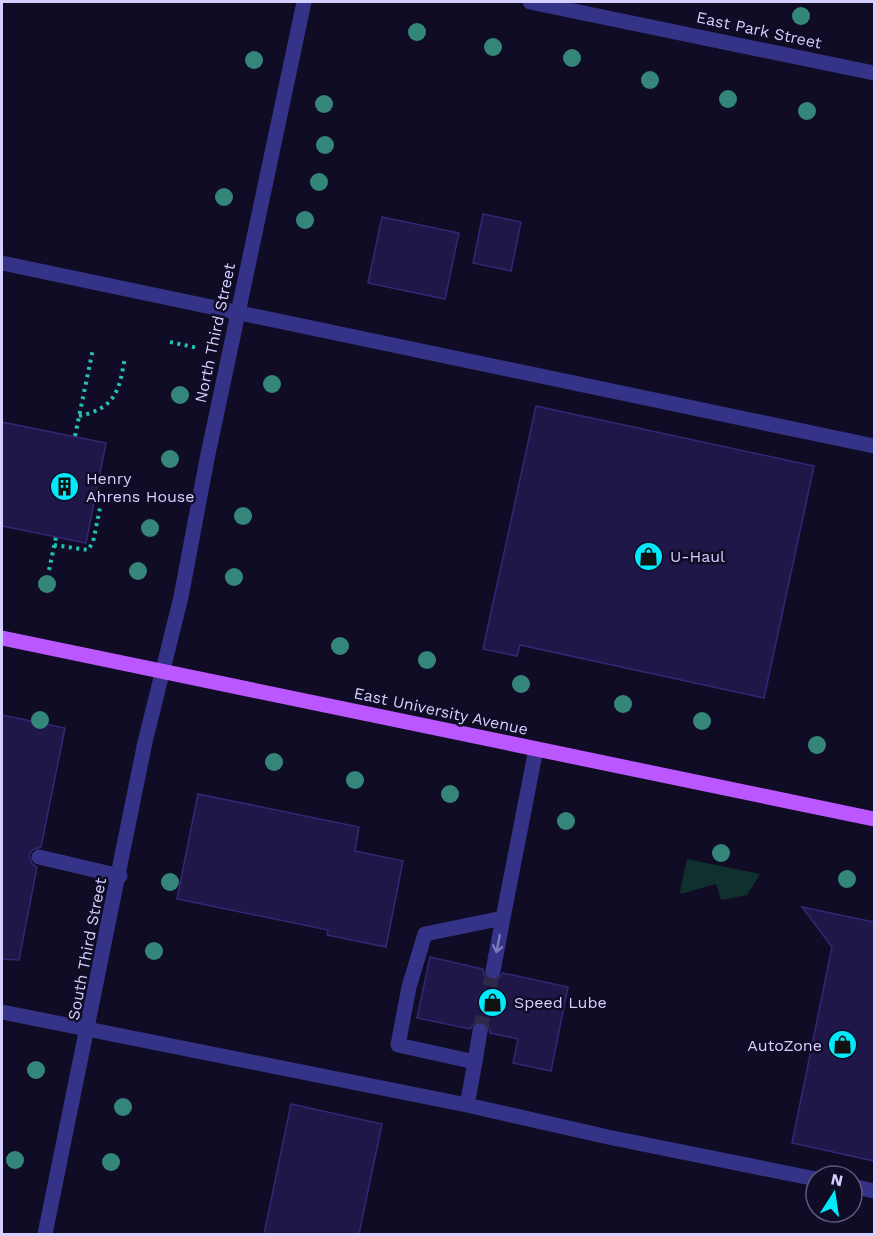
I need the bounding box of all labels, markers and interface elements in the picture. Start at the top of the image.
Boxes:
street label: East Park Street [695,7,824,53]
street label: North Third Street [191,261,239,405]
place label: Henry Ahrens House [86,469,195,506]
building icon: Henry Ahrens House [49,471,81,503]
shop icon: U-Haul [633,540,665,572]
place label: U-Haul [670,547,725,566]
street label: East University Avenue [352,683,530,739]
street label: South Third Street [64,876,110,1022]
one-way arrow [492,934,503,954]
shop icon: Speed Lube [477,986,509,1018]
place label: Speed Lube [514,993,607,1012]
shop icon: AutoZone [827,1029,859,1061]
place label: AutoZone [747,1036,822,1055]
north arrow [804,1164,864,1224]
text: N [829,1169,845,1190]

